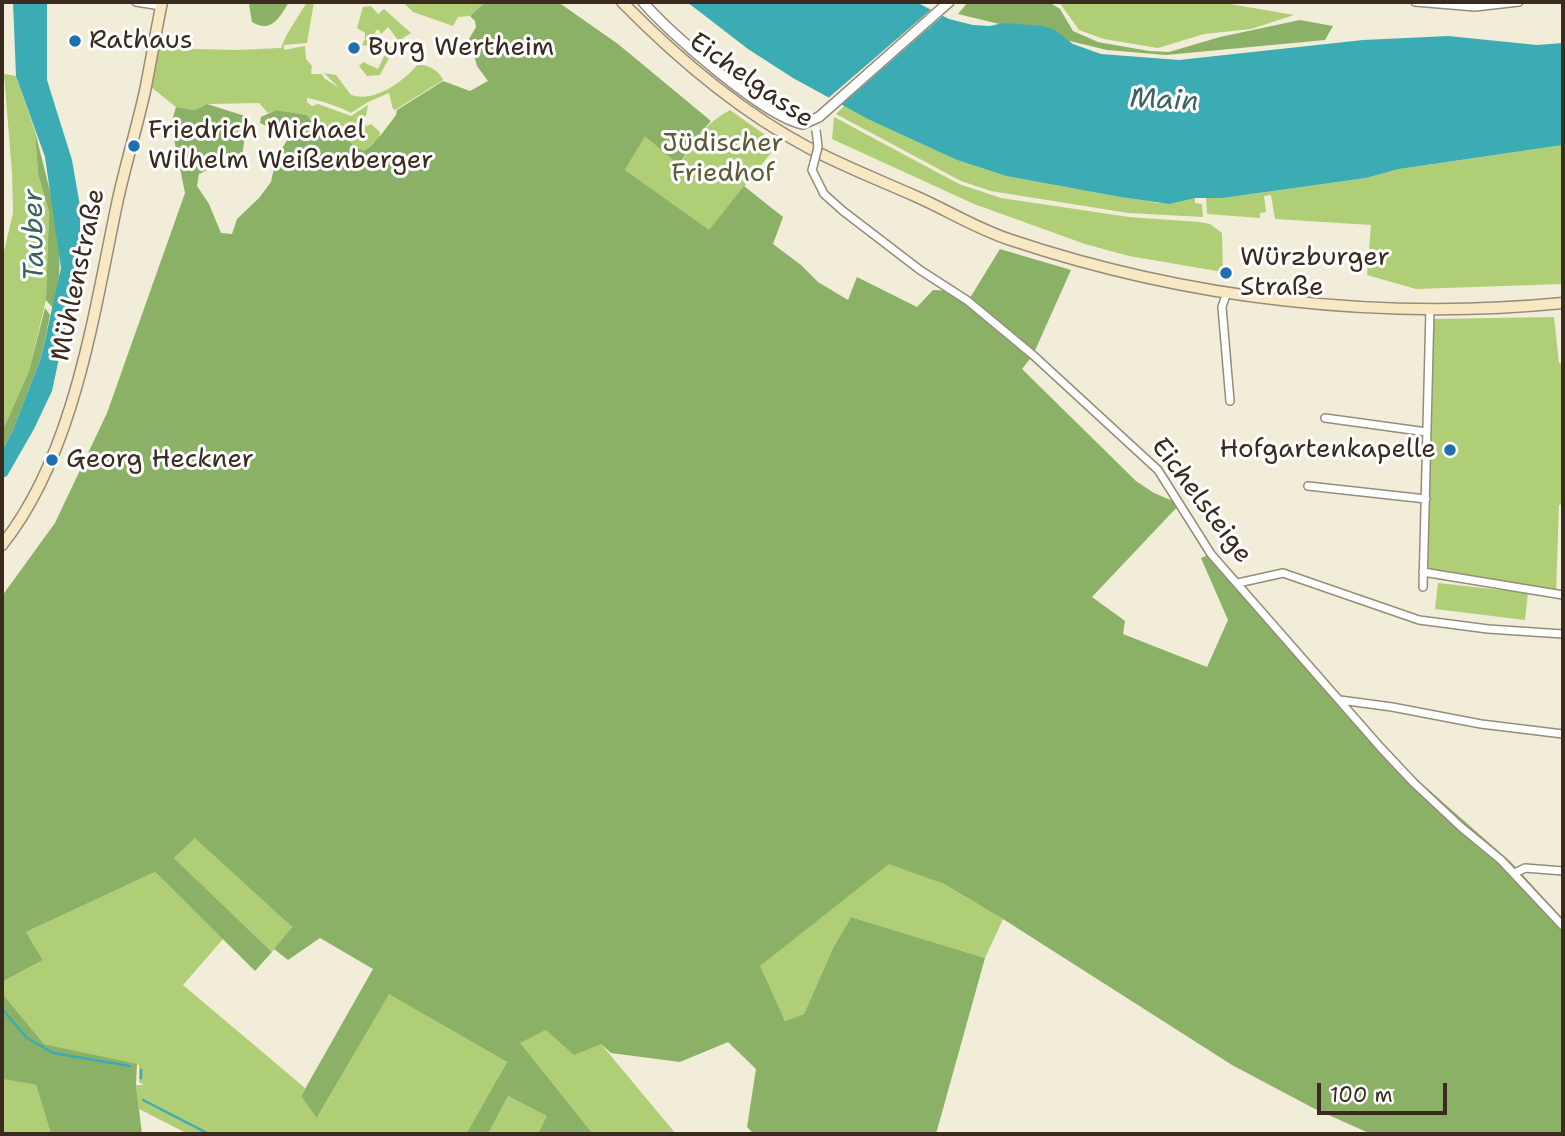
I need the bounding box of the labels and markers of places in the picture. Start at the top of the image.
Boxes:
place label: Rathaus [89,25,192,57]
place label: Burg Wertheim [368,32,554,64]
marker: Rathaus [67,33,83,49]
marker: Burg Wertheim [346,40,362,56]
place label: Friedrich Michael Wilhelm Weißenberger [148,115,433,176]
marker: Friedrich Michael Wilhelm Weißenberger [126,138,142,154]
place label: Würzburger Straße [1240,242,1390,304]
marker: Würzburger Straße [1218,265,1234,281]
place label: Hofgartenkapelle [1219,434,1436,466]
marker: Hofgartenkapelle [1442,442,1458,458]
place label: Georg Heckner [66,444,254,476]
marker: Georg Heckner [44,452,60,468]

